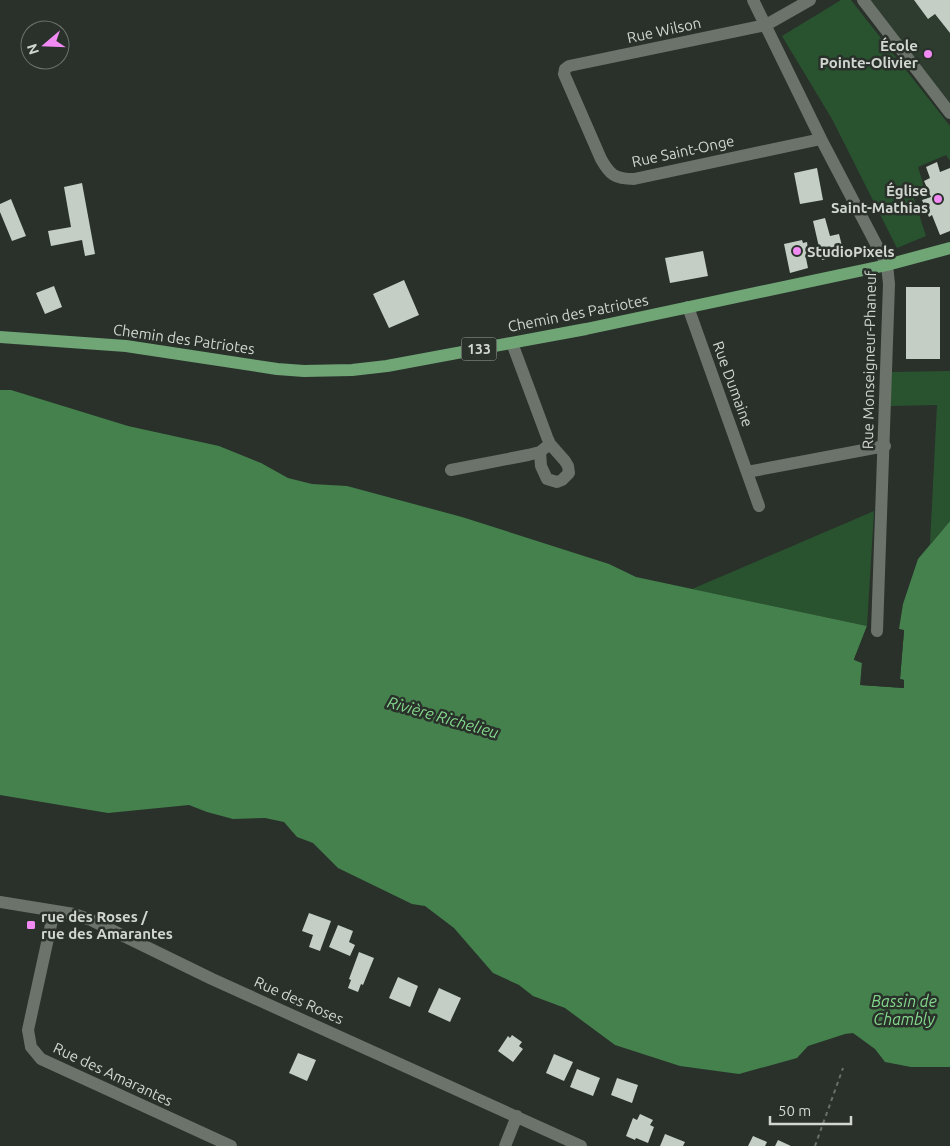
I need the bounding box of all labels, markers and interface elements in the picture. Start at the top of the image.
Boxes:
street label: Rue Wilson [625,14,703,46]
north arrow [20,20,70,70]
place label: École Pointe-Olivier [819,37,919,71]
text: N [23,42,42,57]
marker: École Pointe-Olivier [922,48,934,60]
street label: Rue Saint-Onge [630,132,736,170]
place label: Église Saint-Mathias [831,182,928,216]
marker: Église Saint-Mathias [932,193,944,205]
place label: StudioPixels [807,243,895,260]
marker: StudioPixels [791,245,803,257]
street label: Rue Monseigneur-Phaneuf [859,270,879,449]
street label: Chemin des Patriotes [506,291,650,335]
street label: Chemin des Patriotes [112,321,256,357]
road number: 133 [462,338,496,360]
street label: Rue Dumaine [710,339,756,429]
water label: Rivière Richelieu [385,693,501,742]
place label: rue des Roses / rue des Amarantes [41,908,173,942]
marker: rue des Roses / rue des Amarantes [25,919,37,931]
street label: Rue des Roses [252,973,346,1027]
water label: Bassin de Chambly [871,992,937,1028]
street label: Rue des Amarantes [51,1039,175,1109]
scale bar [770,1094,851,1126]
text: 50 m [778,1102,811,1119]

